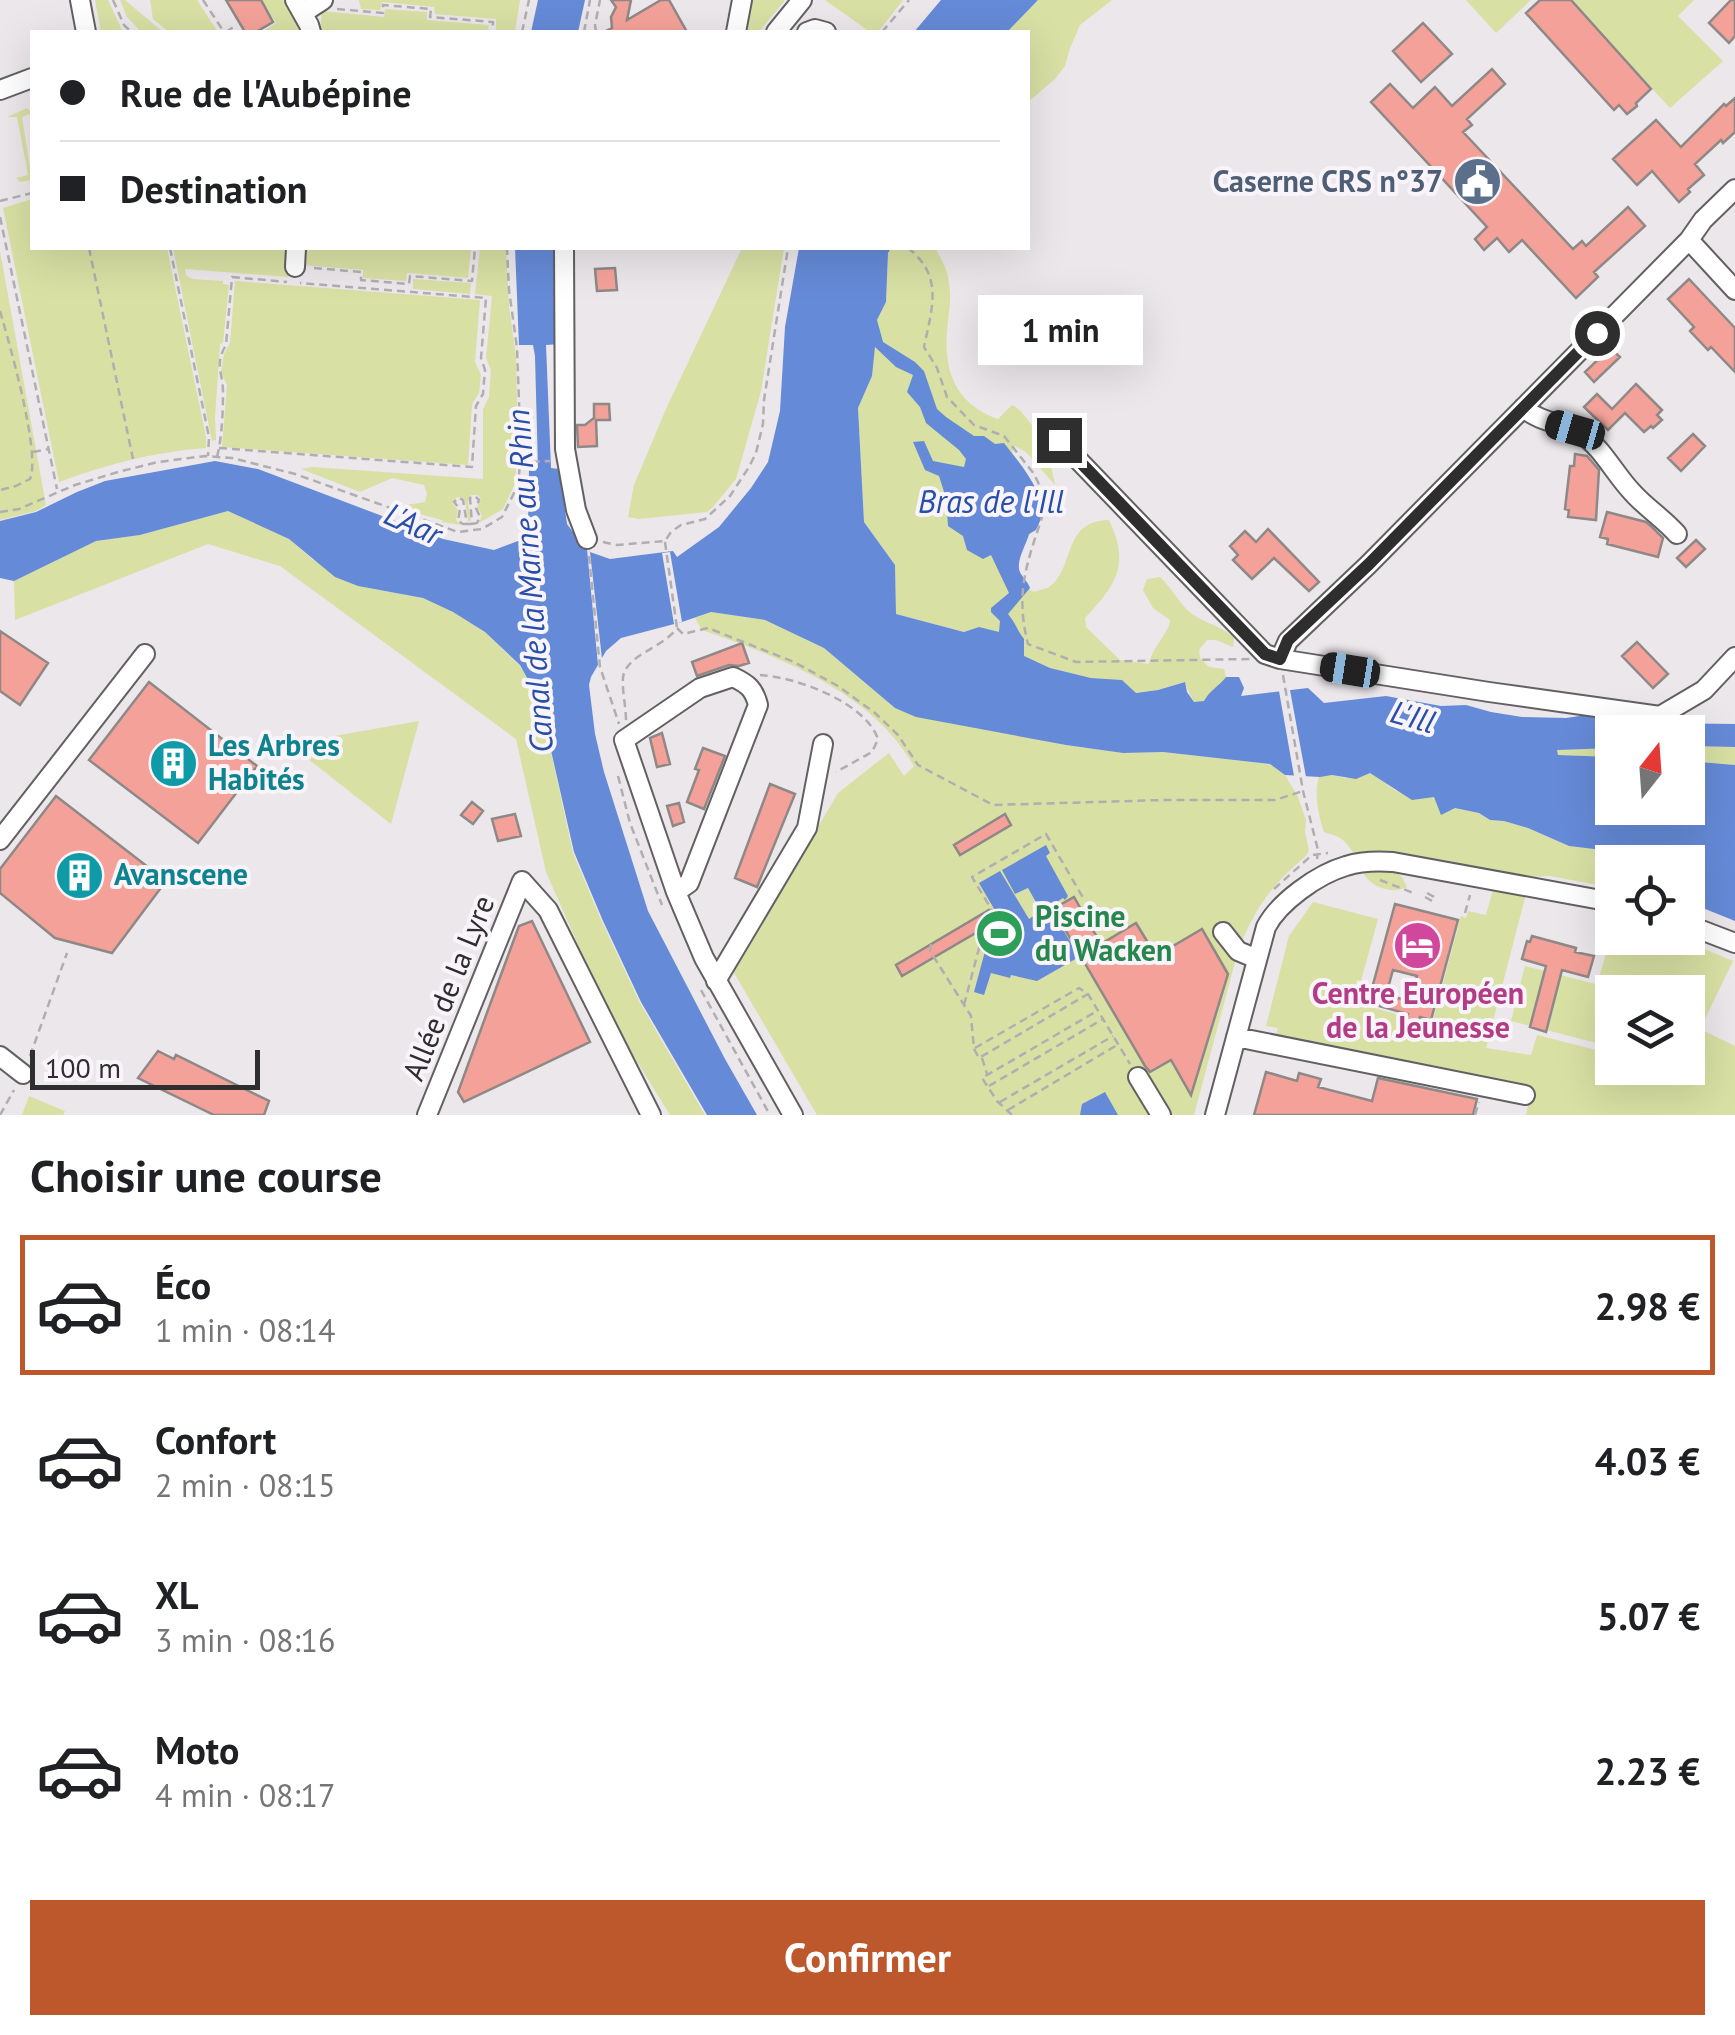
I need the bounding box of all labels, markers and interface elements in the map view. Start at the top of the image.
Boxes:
text: Rue de l'Aubépine [120,68,411,117]
public building icon: Caserne CRS n°37 [1452,156,1504,208]
place label: Caserne CRS n°37 [1213,161,1443,200]
text: Destination [120,164,308,213]
callout: 1 min [976,295,1142,365]
text: 1 min [1021,309,1100,351]
route start [1575,311,1620,356]
car [1542,407,1608,453]
water label: Canal de la Marne au Rhin [496,408,562,754]
route end [1037,418,1082,463]
water label: Bras de l'Ill [918,480,1064,522]
water label: L'Aar [378,492,451,555]
car [1318,650,1382,690]
water label: L'Ill [1386,690,1441,742]
north arrow [1595,715,1705,825]
map controls [1595,715,1705,1085]
place label: Les Arbres Habités [208,725,340,798]
building icon: Les Arbres Habités [147,737,199,789]
button: locate [1595,845,1705,955]
building icon: Avanscene [53,849,105,901]
place label: Avanscene [114,854,248,893]
street label: Allée de la Lyre [393,889,502,1086]
place label: Piscine du Wacken [1035,896,1172,969]
sports icon: Piscine du Wacken [974,908,1026,960]
hotel icon: Centre Européen de la Jeunesse [1392,919,1444,971]
place label: Centre Européen de la Jeunesse [1312,973,1524,1046]
button: layers [1595,975,1705,1085]
scale bar [30,1045,260,1090]
text: 100 m [45,1049,121,1086]
text: Choisir une course [30,1146,382,1204]
icon: car [35,1260,125,1350]
text: Éco [155,1260,211,1309]
text: 2.98 € [1595,1281,1700,1330]
text: 1 min · 08:14 [155,1309,335,1351]
icon: car [35,1415,125,1505]
text: Confort [155,1415,276,1464]
text: 4.03 € [1595,1436,1700,1485]
text: 2 min · 08:15 [155,1464,335,1506]
icon: car [35,1570,125,1660]
text: XL [155,1570,199,1619]
text: 5.07 € [1597,1591,1700,1640]
text: 3 min · 08:16 [155,1619,335,1661]
icon: car [35,1725,125,1815]
text: Moto [155,1725,239,1774]
text: 2.23 € [1595,1746,1700,1795]
text: 4 min · 08:17 [155,1774,335,1816]
button: Confirmer [30,1900,1705,2015]

